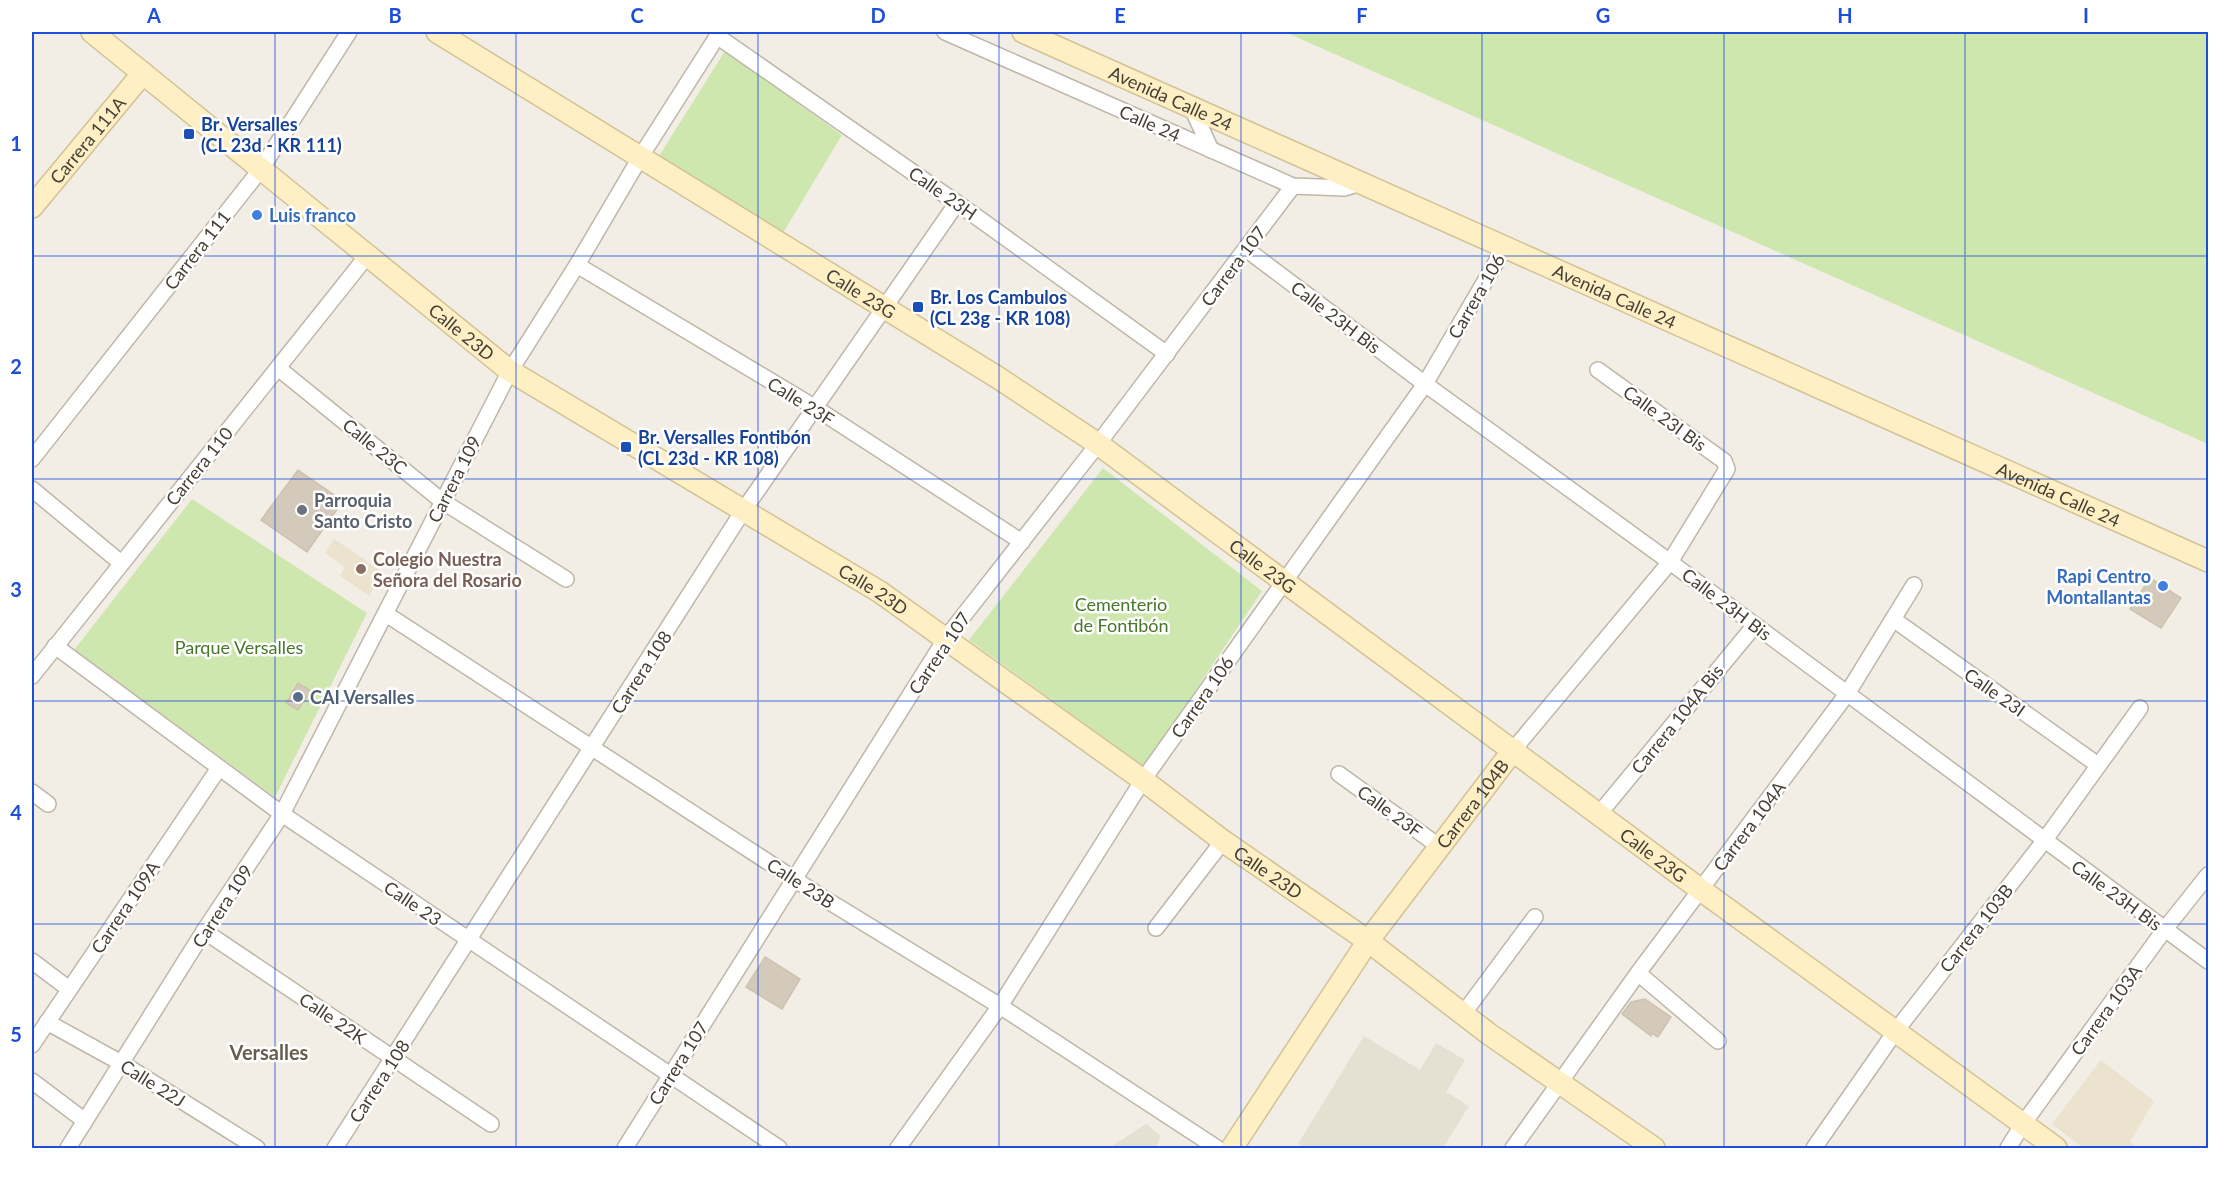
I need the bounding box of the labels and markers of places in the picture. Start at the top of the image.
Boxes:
place label: Br. Versalles (CL 23d - KR 111) [201,113,342,156]
marker: Br. Versalles (CL 23d - KR 111) [182,127,196,141]
place label: Luis franco [269,204,356,226]
marker: Luis franco [250,208,264,222]
place label: Br. Los Cambulos (CL 23g - KR 108) [930,286,1070,329]
marker: Br. Los Cambulos (CL 23g - KR 108) [911,300,925,314]
place label: Br. Versalles Fontibón (CL 23d - KR 108) [638,426,811,469]
marker: Br. Versalles Fontibón (CL 23d - KR 108) [619,440,633,454]
place label: Parroquia Santo Cristo [314,489,412,532]
marker: Parroquia Santo Cristo [295,503,309,517]
place label: Colegio Nuestra Señora del Rosario [373,548,522,591]
marker: Colegio Nuestra Señora del Rosario [354,562,368,576]
place label: Rapi Centro Montallantas [2046,565,2151,608]
marker: Rapi Centro Montallantas [2156,579,2170,593]
place label: CAI Versalles [310,686,414,708]
marker: CAI Versalles [291,690,305,704]

